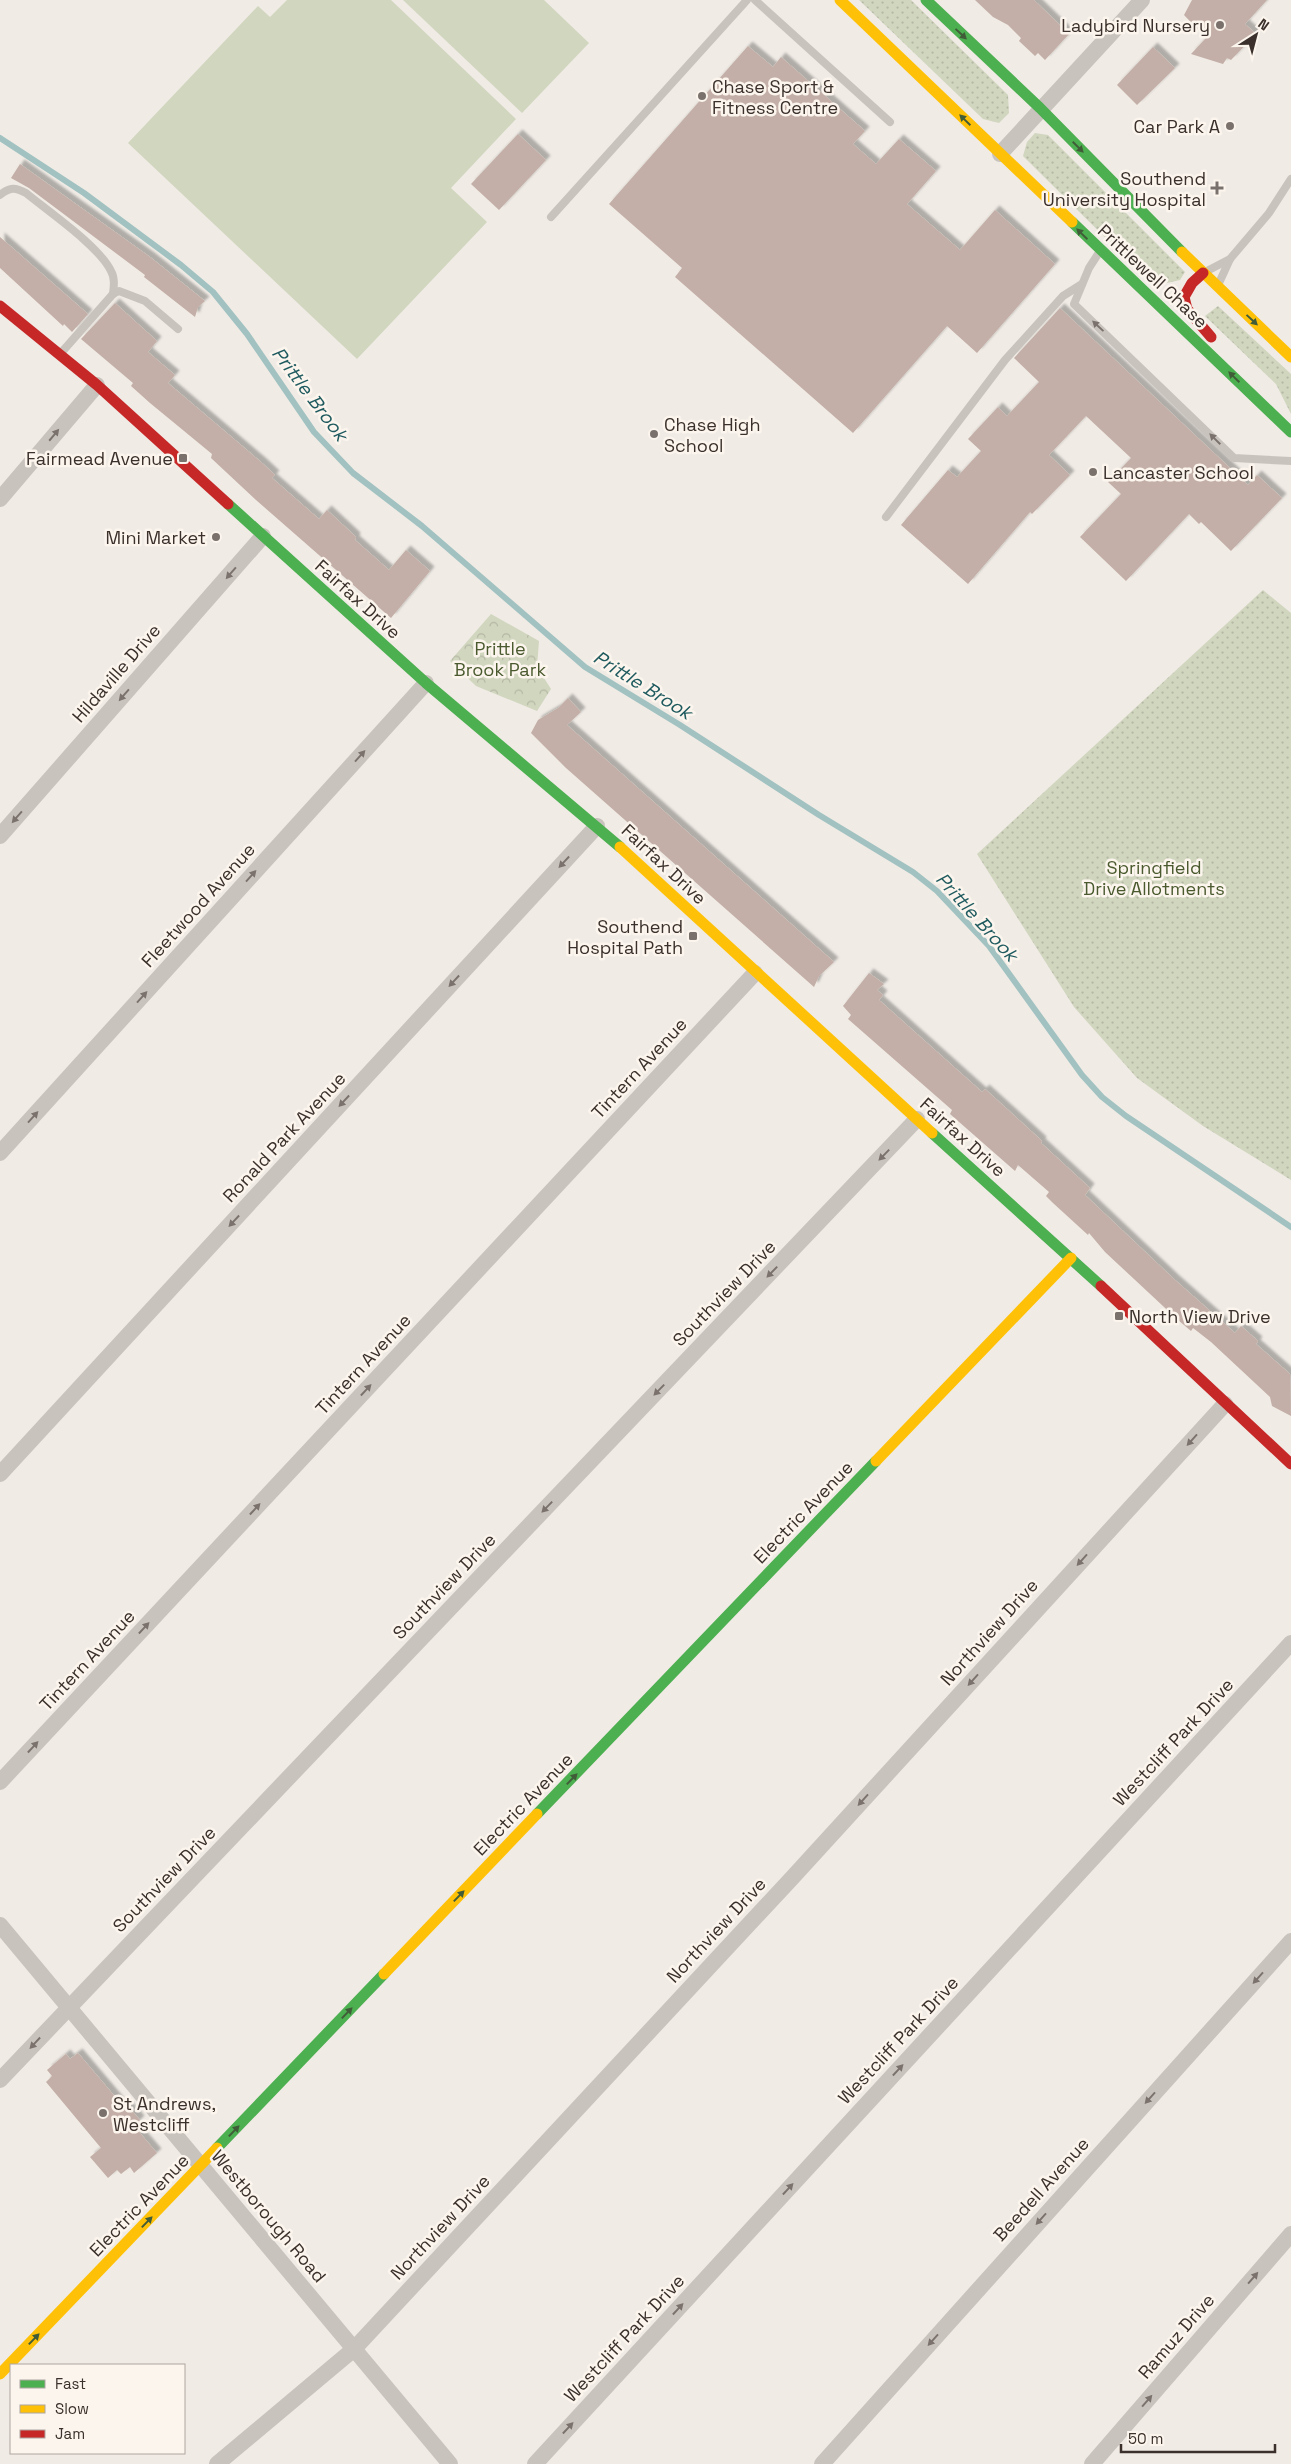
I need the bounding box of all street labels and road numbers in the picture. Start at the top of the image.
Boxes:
street label: Prittlewell Chase [1093,219,1213,333]
street label: Fairfax Drive [310,554,406,644]
street label: Hildaville Drive [67,619,165,727]
street label: Fairfax Drive [617,819,711,909]
street label: Fleetwood Avenue [136,838,260,972]
street label: Tintern Avenue [586,1013,692,1123]
street label: Ronald Park Avenue [218,1067,350,1207]
street label: Fairfax Drive [915,1092,1011,1182]
street label: Southview Drive [667,1235,781,1351]
street label: Tintern Avenue [310,1309,416,1419]
street label: Electric Avenue [748,1456,858,1568]
street label: Southview Drive [387,1528,501,1644]
street label: Northview Drive [935,1574,1043,1690]
street label: Tintern Avenue [34,1605,140,1715]
street label: Westcliff Park Drive [1108,1673,1238,1811]
street label: Electric Avenue [468,1748,578,1860]
street label: Southview Drive [107,1821,221,1937]
street label: Northview Drive [661,1873,771,1987]
street label: Westcliff Park Drive [833,1971,963,2109]
street label: Beedell Avenue [988,2132,1094,2246]
street label: Westborough Road [207,2145,331,2287]
street label: Electric Avenue [84,2149,194,2261]
street label: Northview Drive [385,2170,495,2284]
street label: Westcliff Park Drive [559,2269,689,2407]
street label: Ramuz Drive [1133,2289,1219,2383]

